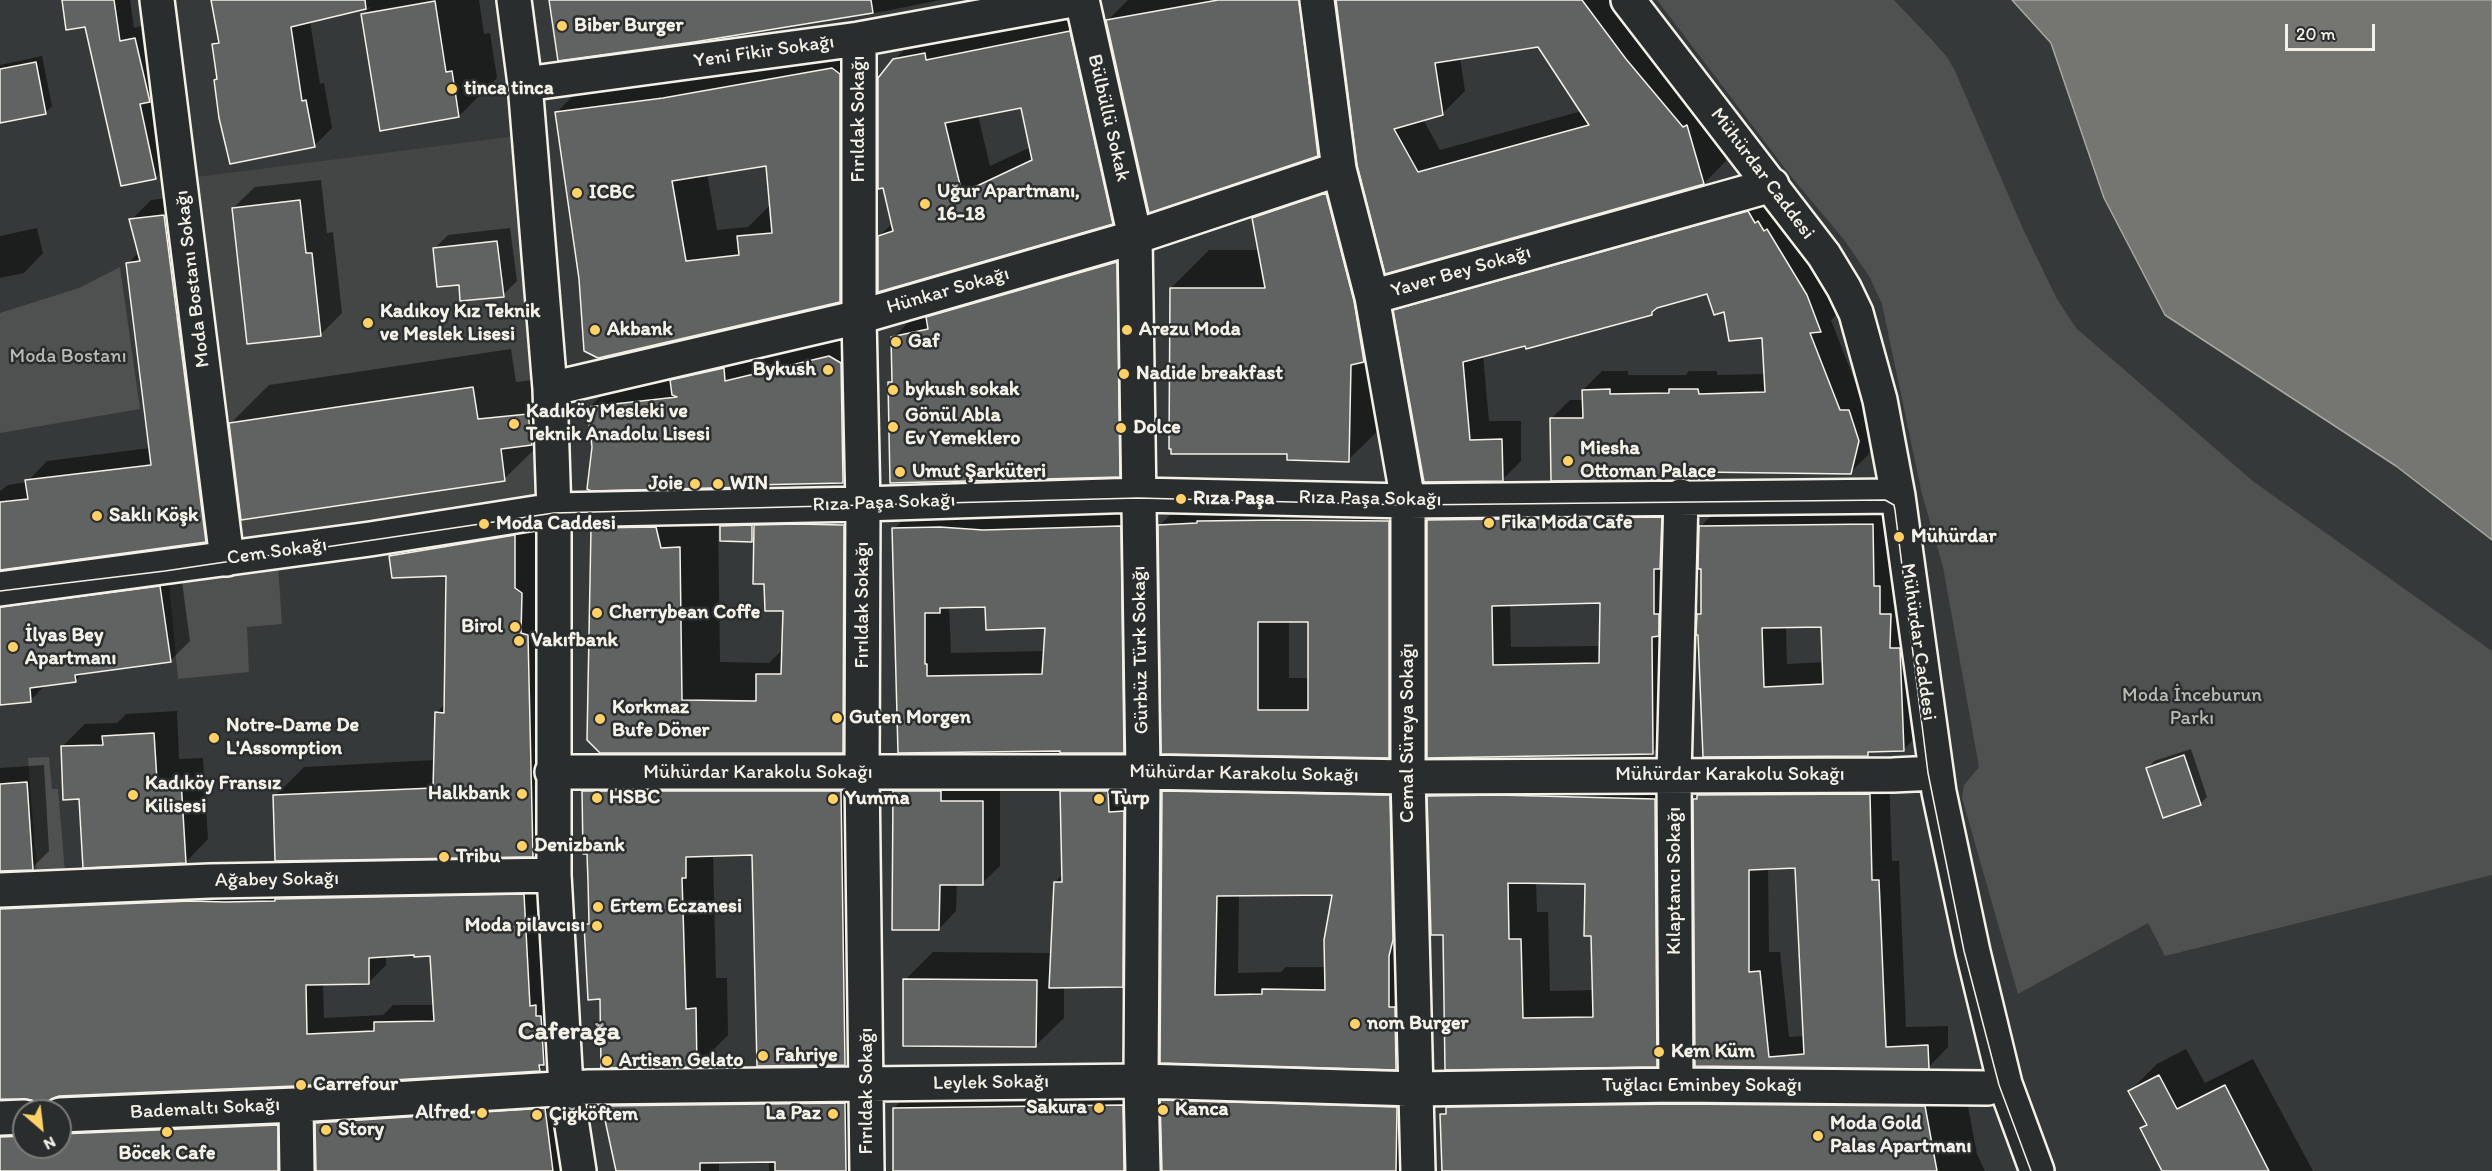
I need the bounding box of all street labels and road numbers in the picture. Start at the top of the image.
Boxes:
street label: Yeni Fikir Sokağı [692,30,836,74]
street label: Bülbüllü Sokak [1082,52,1134,184]
street label: Fırıldak Sokağı [847,56,871,182]
street label: Mühürdar Caddesi [1705,103,1819,245]
street label: Moda Bostanı Sokağı [170,189,216,369]
street label: Yaver Bey Sokağı [1388,241,1534,303]
street label: Hünkar Sokağı [884,262,1012,320]
street label: Rıza Paşa Sokağı [1298,486,1442,512]
street label: Rıza Paşa Sokağı [812,489,956,517]
street label: Cem Sokağı [225,533,329,571]
street label: Fırıldak Sokağı [851,542,875,668]
street label: Mühürdar Caddesi [1895,562,1941,722]
street label: Gürbüz Türk Sokağı [1128,566,1154,734]
street label: Cemal Süreya Sokağı [1396,643,1420,823]
street label: Mühürdar Karakolu Sokağı [1129,760,1359,788]
street label: Mühürdar Karakolu Sokağı [643,761,873,785]
street label: Mühürdar Karakolu Sokağı [1615,763,1845,787]
street label: Kılaptancı Sokağı [1663,807,1687,955]
street label: Ağabey Sokağı [215,867,339,893]
street label: Fırıldak Sokağı [855,1028,879,1154]
street label: Leylek Sokağı [933,1070,1049,1096]
street label: Tuğlacı Eminbey Sokağı [1602,1074,1802,1098]
street label: Bademaltı Sokağı [129,1093,281,1125]

